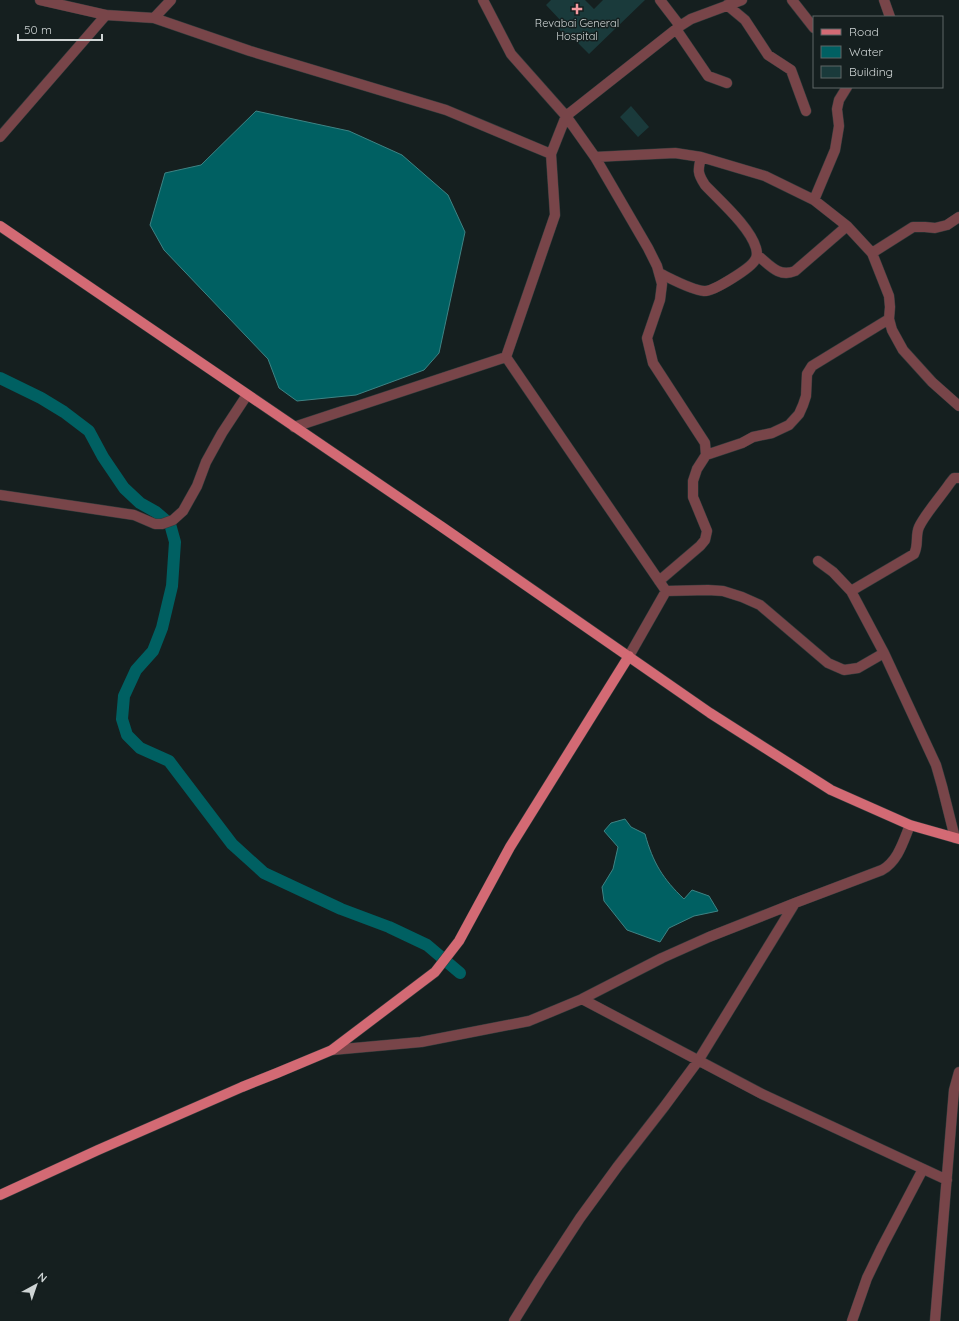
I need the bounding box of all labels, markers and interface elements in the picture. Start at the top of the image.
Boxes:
marker: Revabai General Hospital [571,3,583,15]
scale bar [18,16,102,42]
place label: Revabai General Hospital [535,16,619,43]
legend [813,16,943,88]
text: 50 m [24,22,52,37]
text: Road [849,24,879,39]
text: Water [849,44,884,59]
text: Building [849,64,893,79]
north arrow [16,1265,56,1305]
text: N [35,1269,50,1285]

